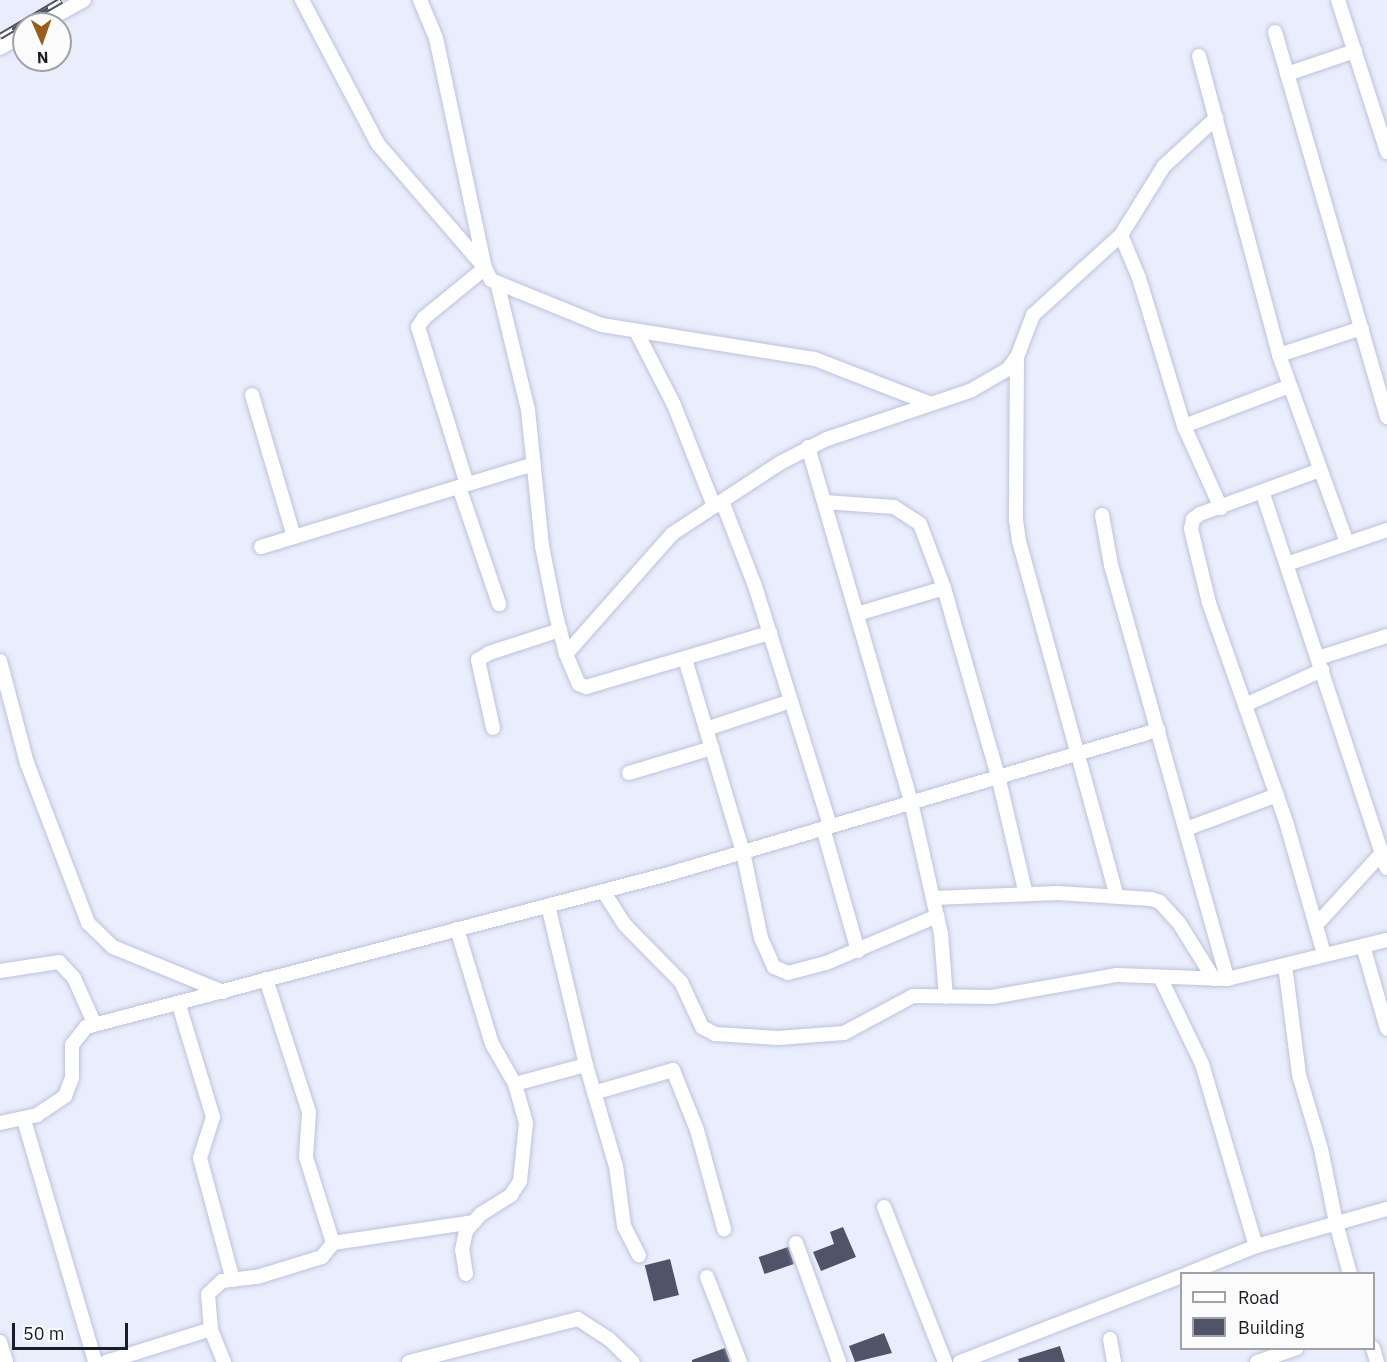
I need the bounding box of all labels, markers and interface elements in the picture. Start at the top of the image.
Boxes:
north arrow [12,12,72,72]
text: N [36,48,49,68]
legend [1180,1272,1375,1350]
text: Road [1238,1286,1279,1309]
scale bar [15,1311,130,1349]
text: Building [1238,1316,1304,1339]
text: 50 m [23,1322,65,1345]

